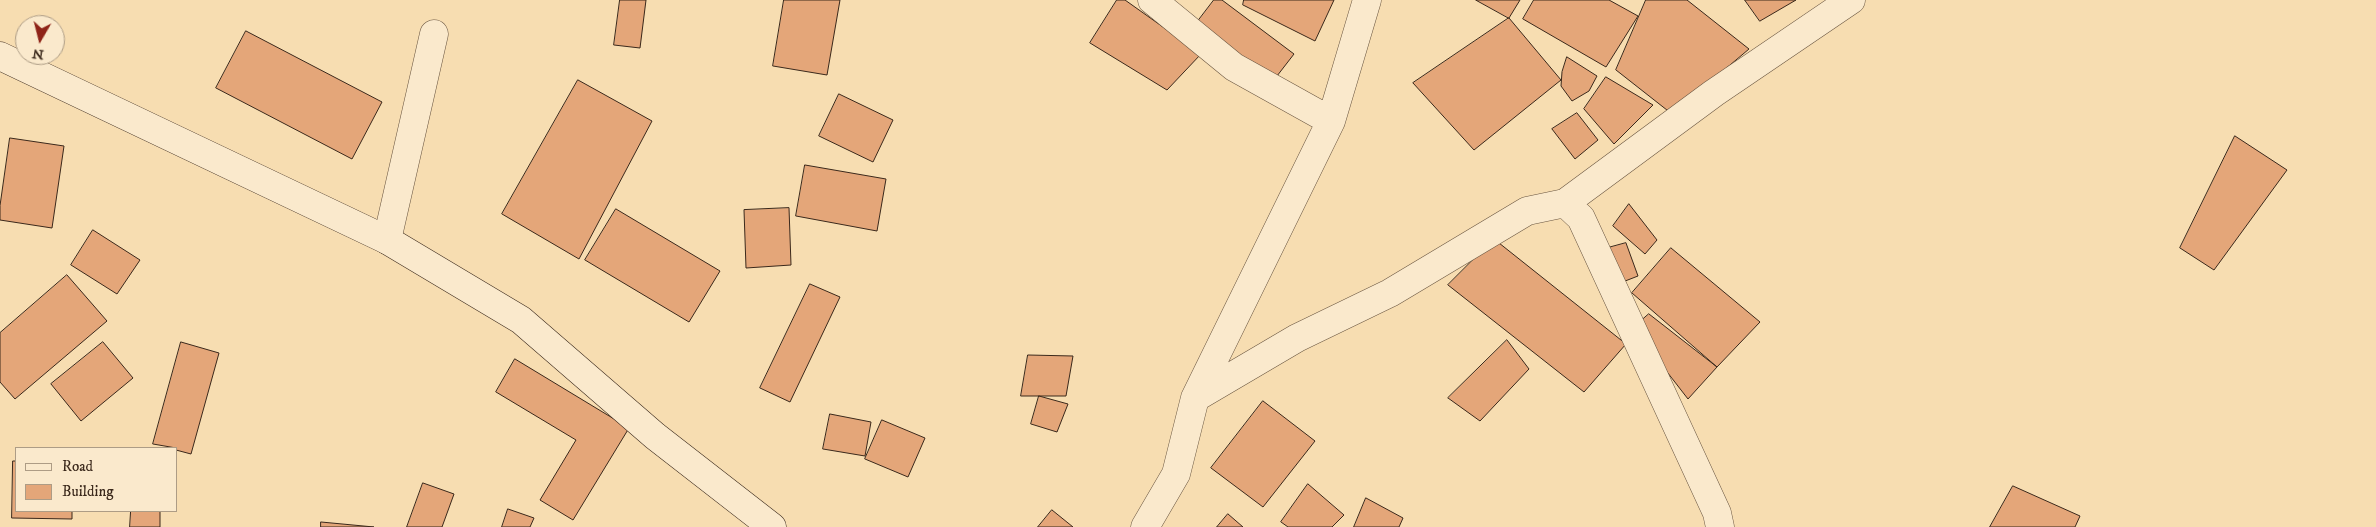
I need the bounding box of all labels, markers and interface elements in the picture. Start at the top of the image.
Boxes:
north arrow [15,15,65,65]
text: N [31,44,45,64]
legend [15,447,178,512]
text: Road [62,457,93,476]
text: Building [62,482,114,501]

